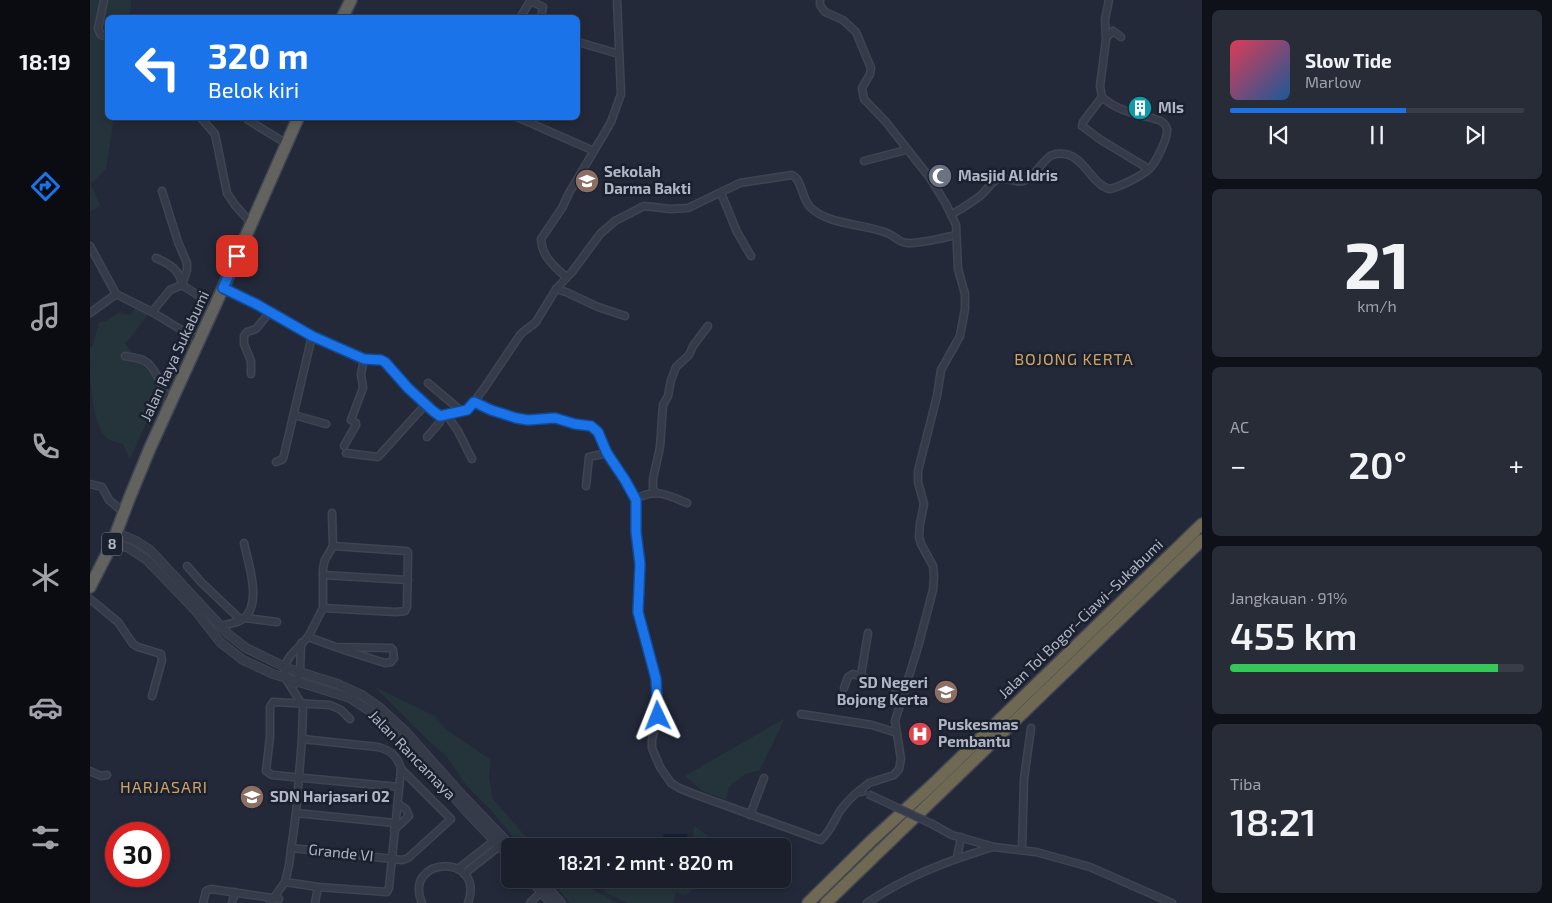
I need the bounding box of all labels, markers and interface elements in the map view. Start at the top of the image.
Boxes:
text: 320 m [208,34,309,76]
icon: left [125,35,190,100]
text: 18:19 [19,48,71,74]
text: Slow Tide [1305,49,1392,72]
text: Marlow [1305,72,1361,91]
text: Belok kiri [208,76,299,102]
building icon: MIs [1127,95,1153,121]
place label: MIs [1158,98,1184,116]
icon: previous [1265,121,1293,149]
icon: pause [1363,121,1391,149]
icon: next [1461,121,1489,149]
place label: Sekolah Darma Bakti [604,162,691,197]
mosque icon: Masjid Al Idris [927,163,953,189]
place label: Masjid Al Idris [958,166,1058,184]
school or university icon: Sekolah Darma Bakti [574,168,600,194]
icon: directions [28,169,63,204]
text: 21 [1344,224,1410,302]
pin [216,235,258,277]
icon: arrive [223,242,251,270]
street label: Jalan Raya Sukabumi [136,288,212,424]
text: km/h [1357,296,1397,315]
icon: music [28,299,63,334]
district label: BOJONG KERTA [1014,349,1134,368]
text: AC [1230,417,1249,436]
icon: phone [28,429,63,464]
text: 20° [1348,441,1407,487]
text: − [1230,448,1246,482]
text: + [1509,448,1524,482]
road number: 8 [102,532,122,556]
street label: Jalan Tol Bogor–Ciawi–Sukabumi [994,535,1166,702]
icon: climate [28,560,63,595]
text: Jangkauan · 91% [1230,588,1347,607]
text: 455 km [1230,612,1357,658]
place label: SD Negeri Bojong Kerta [837,673,928,708]
school or university icon: SD Negeri Bojong Kerta [933,679,959,705]
position arrow [631,689,683,741]
icon: car [28,690,63,725]
street label: Jalan Rancamaya [365,706,460,803]
place label: Puskesmas Pembantu [938,715,1018,750]
hospital icon: Puskesmas Pembantu [907,721,933,747]
text: Tiba [1230,774,1261,793]
district label: HARJASARI [120,777,208,796]
school or university icon: SDN Harjasari 02 [239,784,265,810]
place label: SDN Harjasari 02 [270,787,390,805]
text: 18:21 [1230,798,1316,844]
icon: filters [28,820,63,855]
speed limit sign: 30 [105,822,170,887]
street label: Grande VI [308,840,374,864]
text: 18:21 · 2 mnt · 820 m [559,851,733,874]

